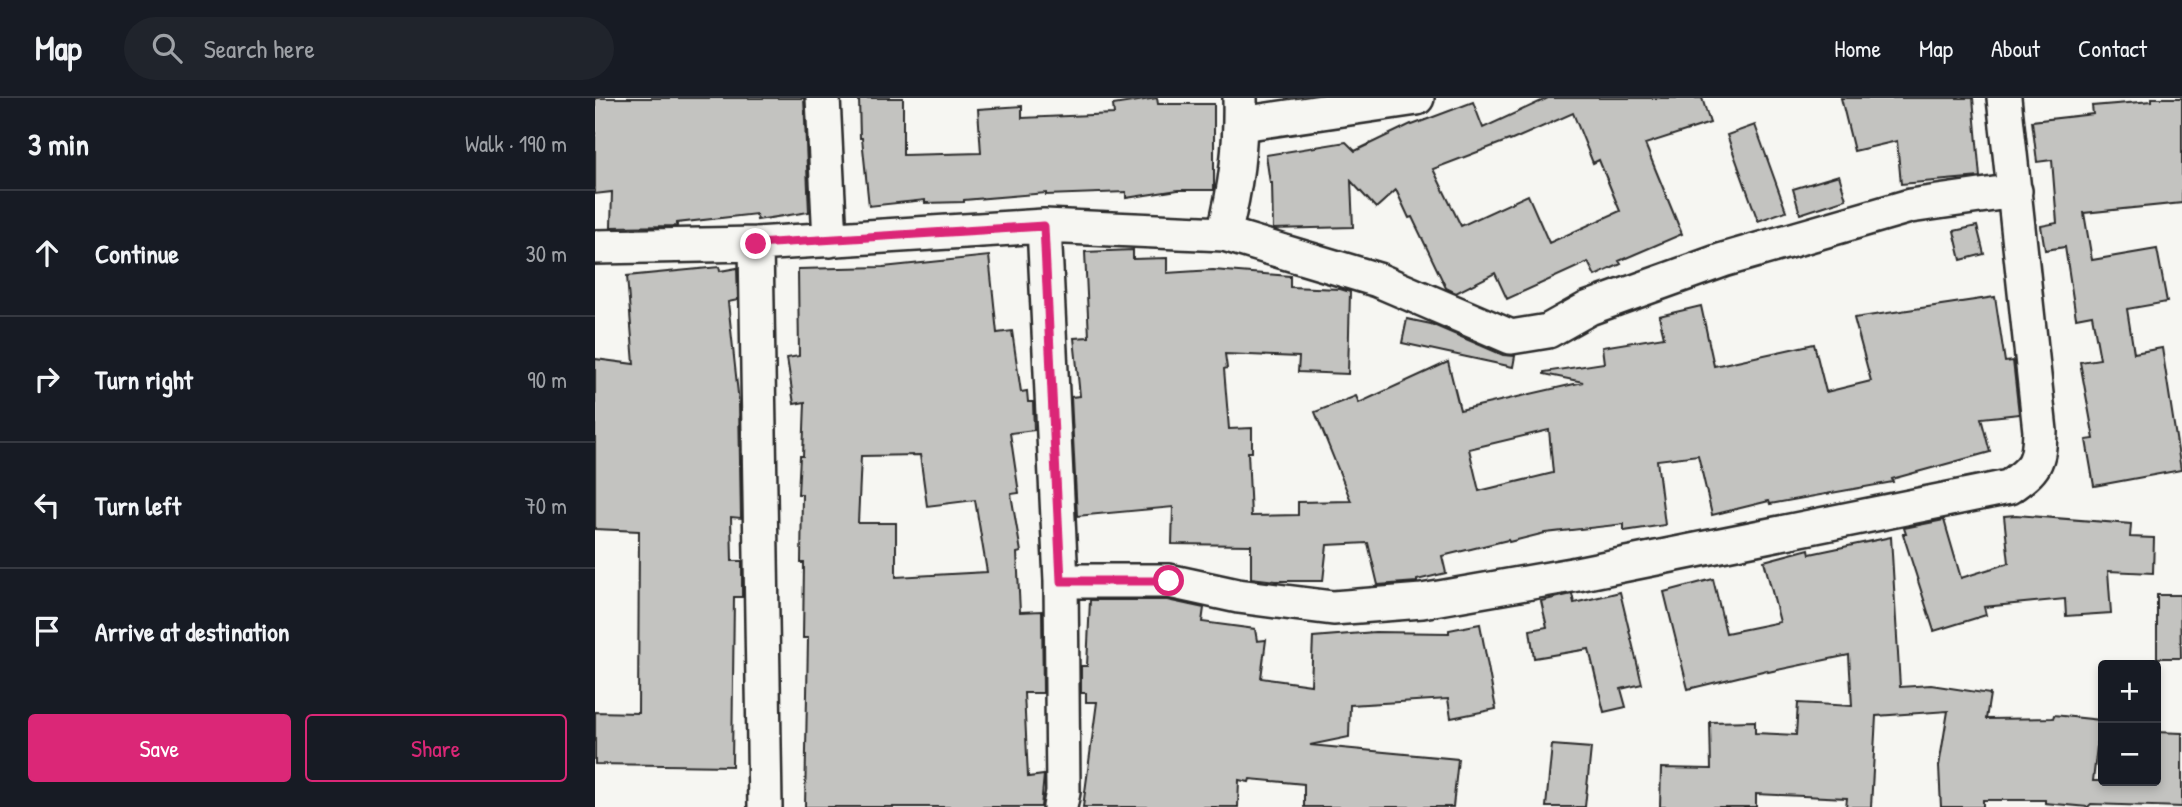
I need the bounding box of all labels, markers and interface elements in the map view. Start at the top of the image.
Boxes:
search box [124,17,614,80]
text: Map [35,26,82,70]
icon: search [148,29,186,67]
text: Search here [204,31,315,66]
text: Home [1834,32,1881,64]
text: Map [1919,32,1953,64]
text: About [1991,32,2040,64]
text: Contact [2078,32,2147,64]
text: 3 min [28,124,89,164]
text: Walk · 190 m [465,128,567,159]
route end [740,228,771,259]
icon: ahead [28,234,66,272]
text: Continue [95,236,179,271]
text: 30 m [525,238,567,269]
icon: right [28,360,66,398]
text: Turn right [95,362,193,397]
text: 90 m [527,364,567,395]
icon: left [28,486,66,524]
text: Turn left [95,488,181,523]
text: 70 m [524,490,567,521]
route start [1153,565,1184,596]
icon: arrive [28,612,66,650]
text: Arrive at destination [95,614,290,649]
map controls [2098,660,2161,786]
button: + [2098,660,2161,723]
button: Save [28,714,291,782]
button: Share [305,714,567,782]
button: − [2098,723,2161,786]

